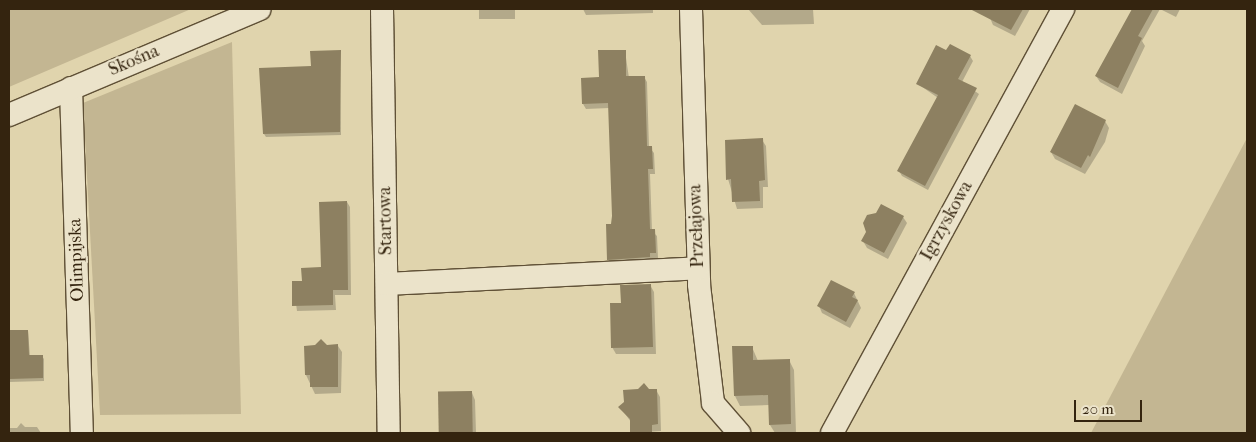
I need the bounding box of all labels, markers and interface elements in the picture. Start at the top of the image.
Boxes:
street label: Skośna [105,41,163,81]
street label: Igrzyskowa [916,177,978,265]
street label: Przełajowa [685,184,709,268]
street label: Startowa [375,187,397,255]
street label: Olimpijska [65,218,89,302]
scale bar [1076,390,1144,422]
text: 20 m [1082,400,1114,418]

